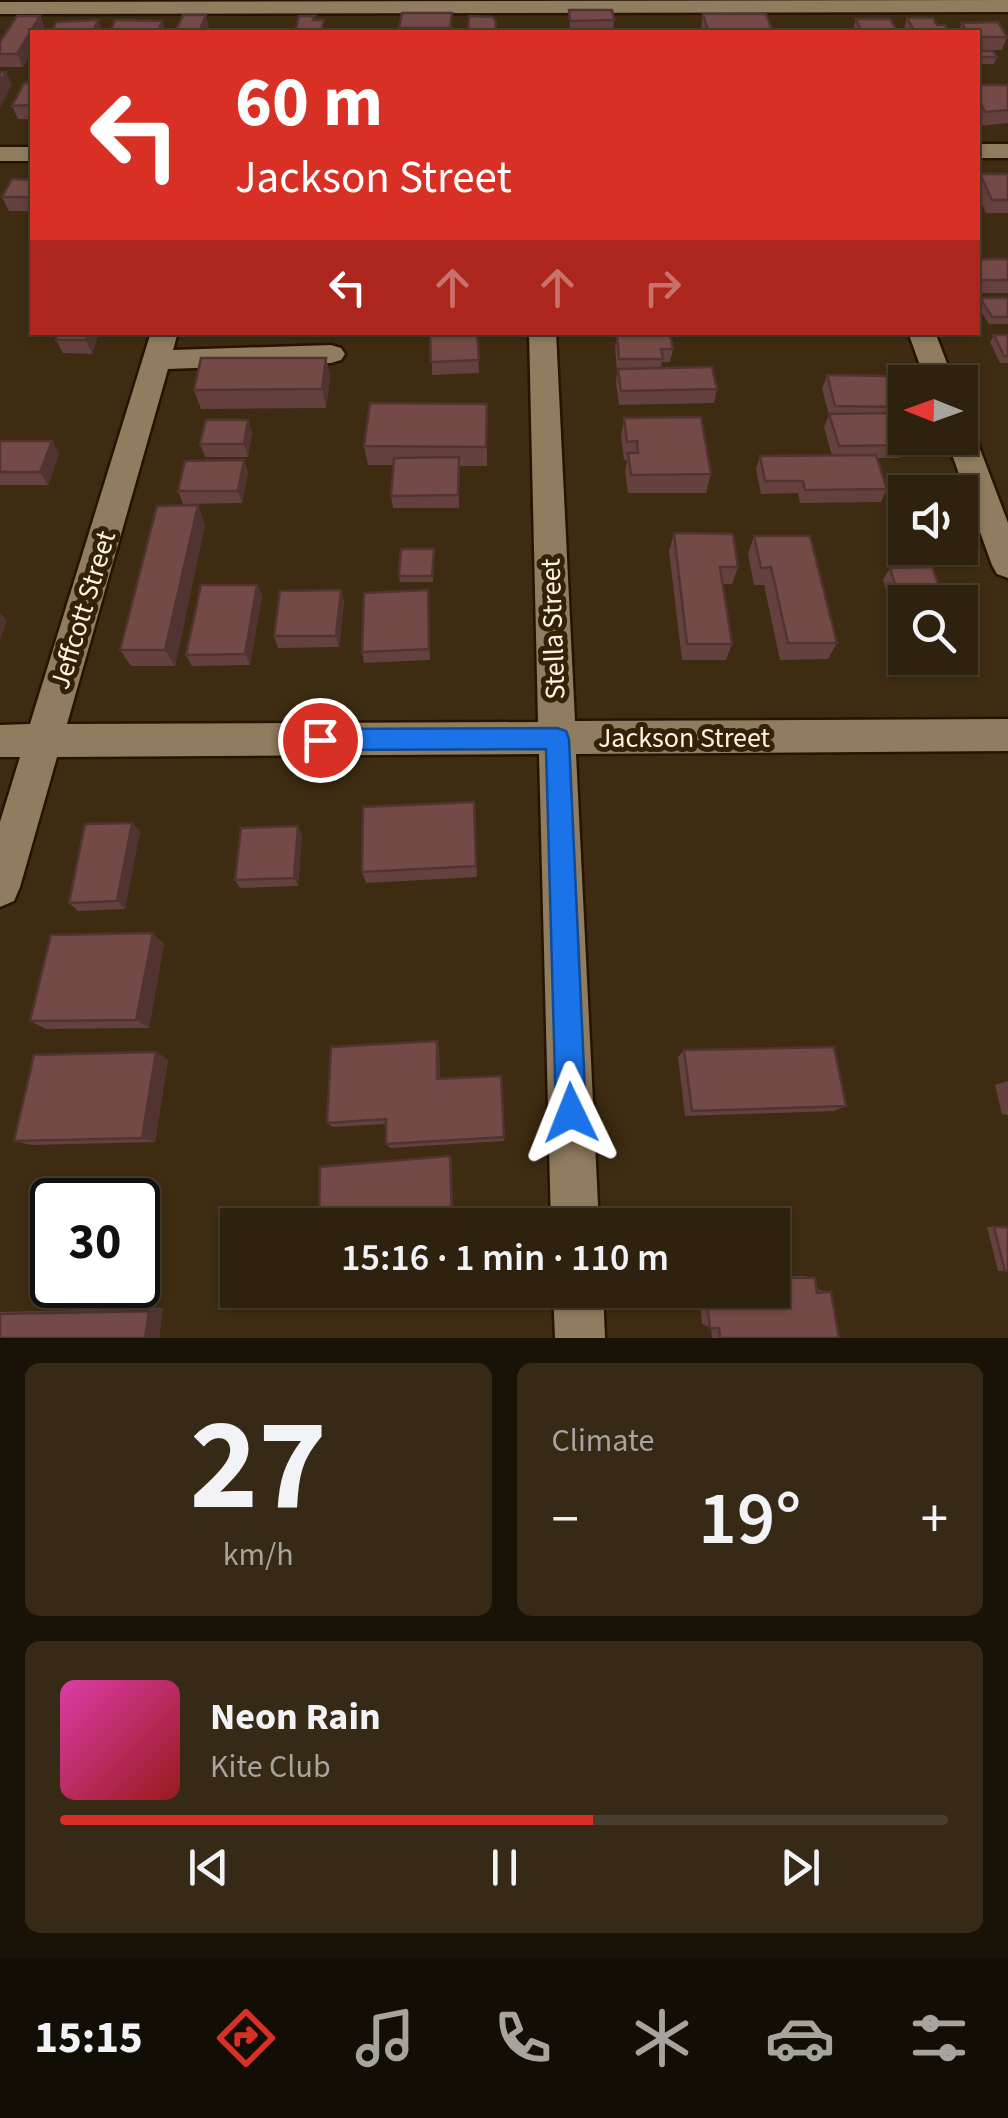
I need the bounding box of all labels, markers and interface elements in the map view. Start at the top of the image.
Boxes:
text: 60 m [235,53,383,153]
icon: left [70,70,200,200]
text: Jackson Street [235,146,512,210]
icon: left [320,260,375,315]
icon: ahead [425,260,480,315]
icon: ahead [530,260,585,315]
icon: right [635,260,690,315]
north arrow [888,365,978,455]
map controls [888,365,978,675]
button: sound [888,475,978,565]
street label: Jeffcott Street [40,525,126,694]
street label: Stella Street [531,557,575,700]
button: search [888,585,978,675]
pin [278,698,363,783]
icon: arrive [293,713,348,768]
street label: Jackson Street [598,718,771,758]
position arrow [519,1061,623,1165]
speed limit sign: 30 [30,1178,160,1308]
text: 15:16 · 1 min · 110 m [341,1231,669,1285]
text: 27 [190,1374,327,1559]
text: Climate [552,1418,654,1464]
text: 19° [698,1466,801,1573]
text: − [552,1481,579,1559]
text: + [921,1481,948,1559]
text: km/h [223,1532,294,1578]
text: Neon Rain [210,1690,381,1744]
text: Kite Club [210,1744,331,1790]
icon: previous [181,1840,236,1895]
icon: pause [477,1840,532,1895]
icon: next [773,1840,828,1895]
icon: directions [211,2003,281,2073]
icon: music [350,2003,420,2073]
icon: phone [488,2003,558,2073]
icon: climate [627,2003,697,2073]
icon: car [765,2003,835,2073]
icon: filters [904,2003,974,2073]
text: 15:15 [34,2006,143,2070]

